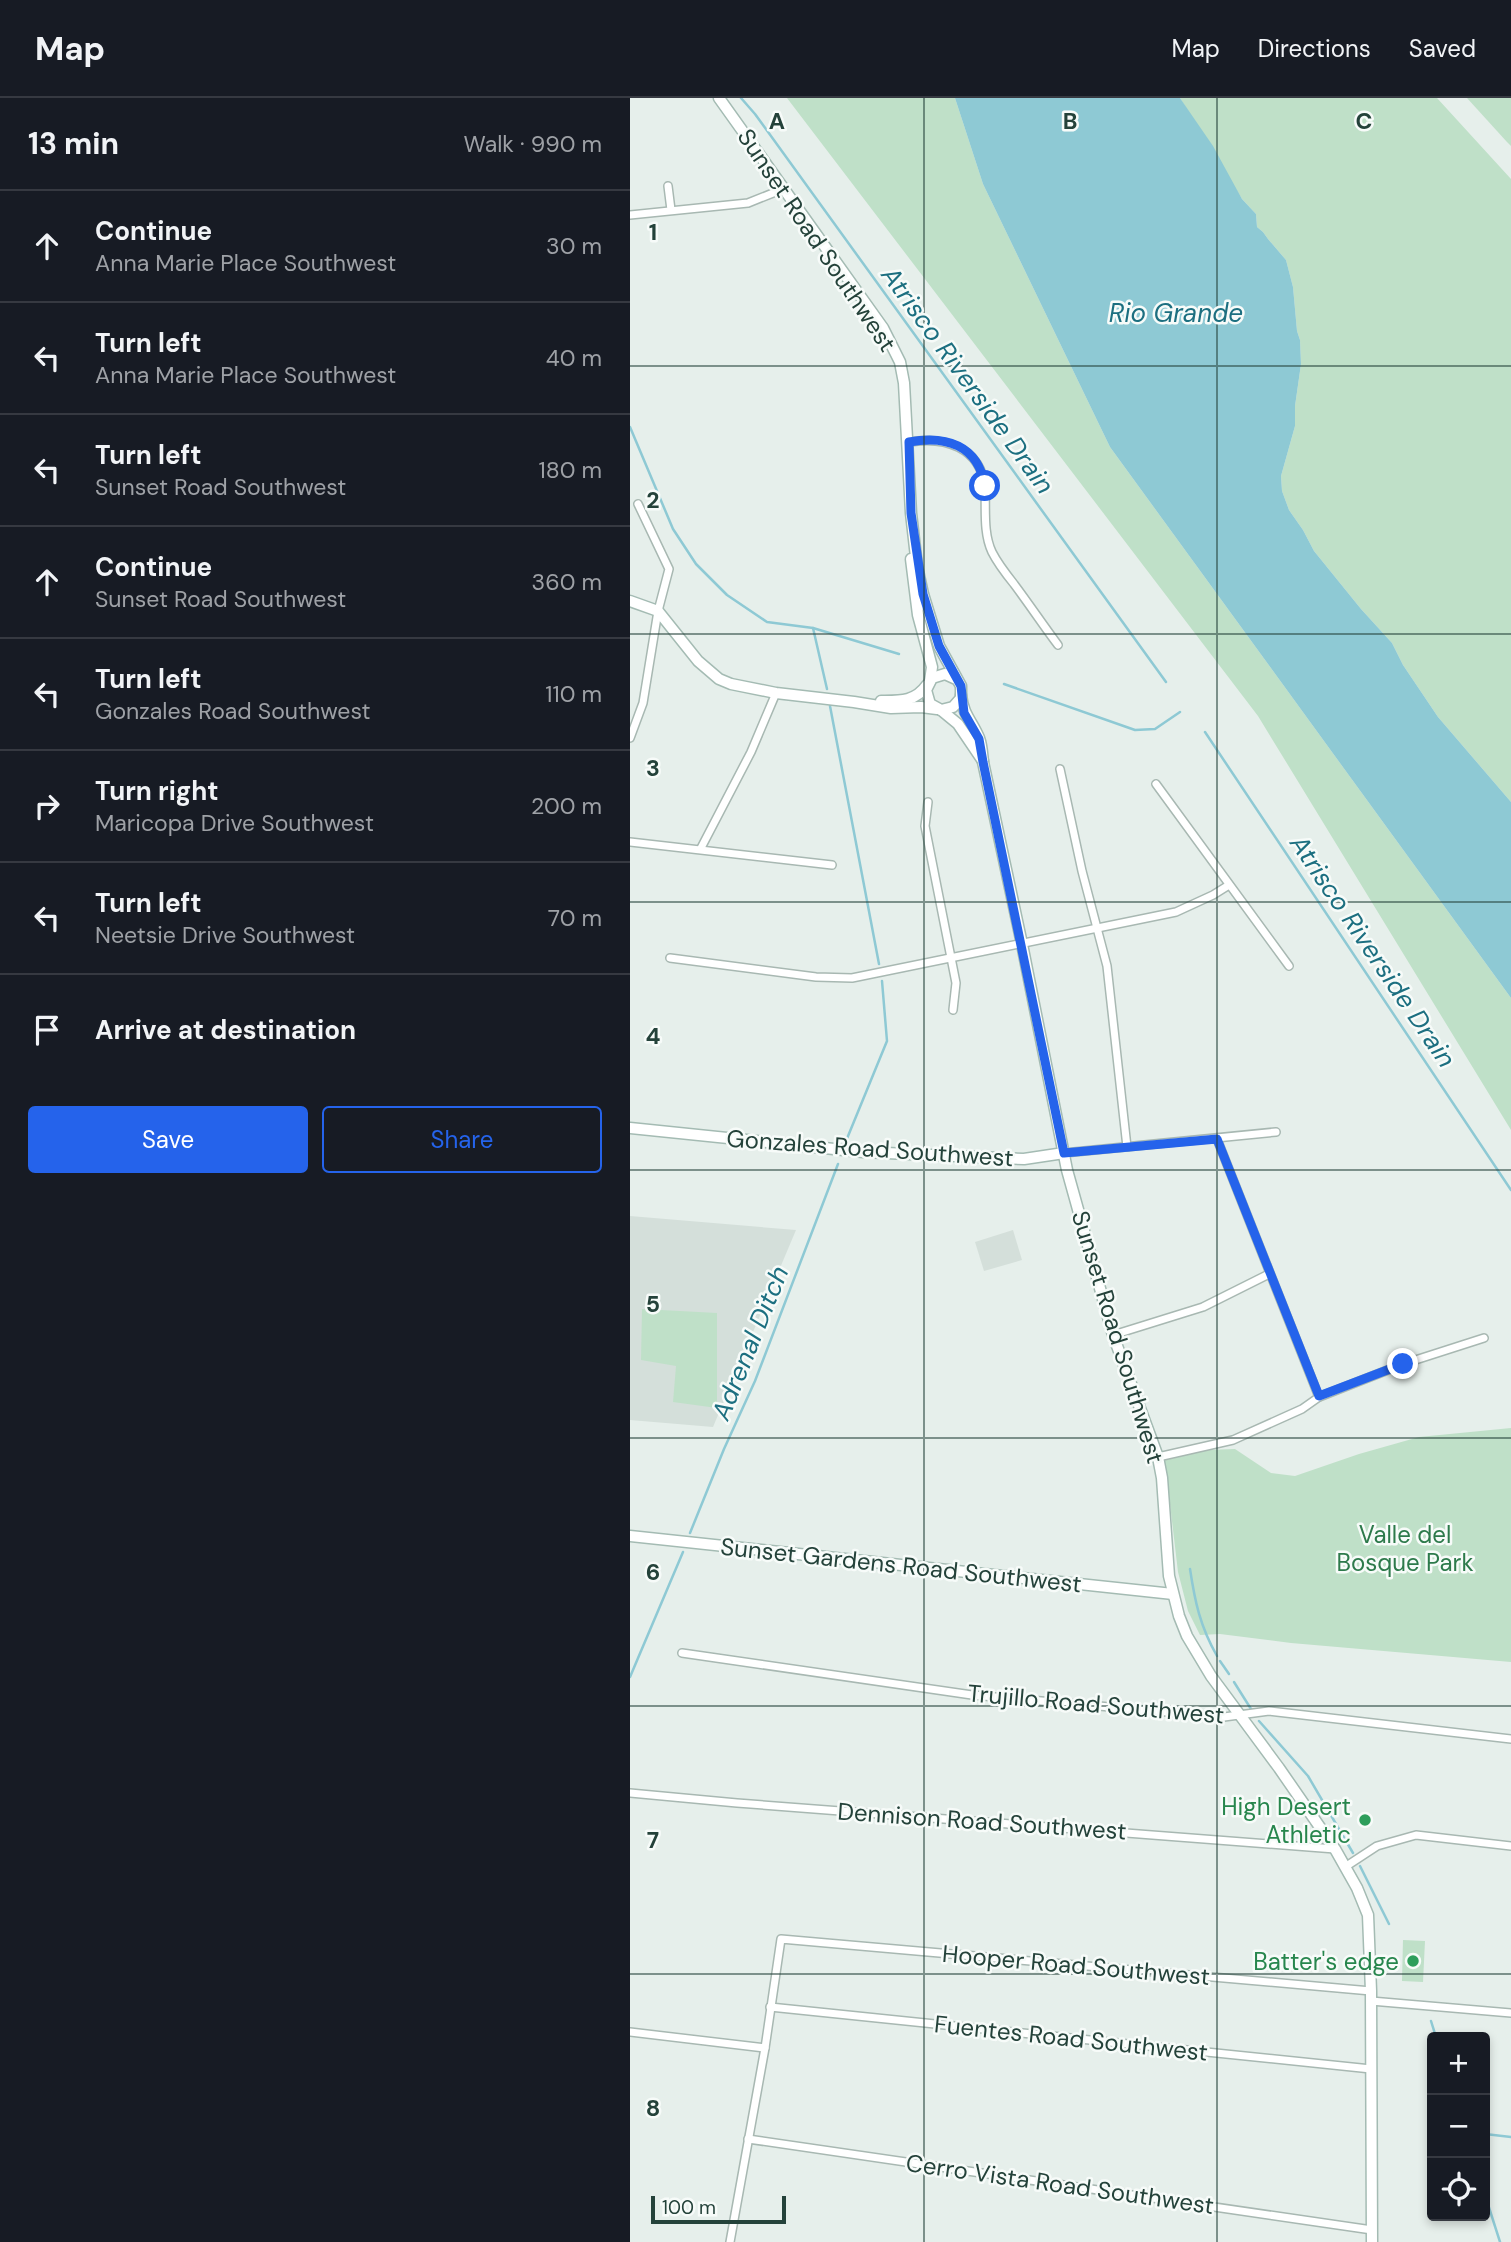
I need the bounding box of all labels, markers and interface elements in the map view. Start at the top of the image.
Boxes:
text: Map [35,27,105,70]
text: Map [1172,33,1220,64]
text: Directions [1258,33,1371,64]
text: Saved [1409,33,1476,64]
text: A [769,106,785,136]
text: B [1063,106,1077,136]
text: C [1356,106,1372,136]
street label: Sunset Road Southwest [731,123,903,357]
text: 13 min [28,124,119,163]
text: Walk · 990 m [464,129,602,159]
text: Continue [95,214,212,248]
text: 1 [649,217,657,247]
icon: ahead [28,227,66,265]
text: 30 m [546,231,602,261]
text: Anna Marie Place Southwest [95,248,396,278]
water label: Atrisco Riverside Drain [873,259,1062,501]
water label: Rio Grande [1109,296,1243,330]
text: Turn left [95,326,202,360]
icon: left [28,339,66,377]
text: 40 m [546,343,602,373]
text: Anna Marie Place Southwest [95,360,396,390]
text: Turn left [95,438,202,472]
icon: left [28,451,66,489]
text: 180 m [538,455,602,485]
route start [969,470,1000,501]
text: Sunset Road Southwest [95,472,346,502]
text: 2 [646,485,660,515]
text: Continue [95,550,212,584]
icon: ahead [28,563,66,601]
text: 360 m [532,567,602,597]
text: Sunset Road Southwest [95,584,346,614]
text: Turn left [95,662,202,696]
icon: left [28,675,66,713]
text: 110 m [545,679,602,709]
text: Gonzales Road Southwest [95,696,370,726]
text: 3 [646,753,660,783]
text: Turn right [95,774,219,808]
icon: right [28,787,66,825]
text: 200 m [531,791,602,821]
text: Maricopa Drive Southwest [95,808,374,838]
water label: Atrisco Riverside Drain [1282,827,1464,1074]
text: Turn left [95,886,202,920]
icon: left [28,899,66,937]
text: 70 m [548,903,602,933]
text: Neetsie Drive Southwest [95,920,355,950]
icon: arrive [28,1011,66,1049]
text: Arrive at destination [95,1013,356,1047]
text: 4 [646,1021,661,1051]
button: Save [28,1106,308,1173]
button: Share [322,1106,602,1173]
street label: Gonzales Road Southwest [726,1123,1014,1173]
street label: Sunset Road Southwest [1065,1207,1171,1467]
water label: Adrenal Ditch [703,1261,796,1426]
text: 5 [646,1289,660,1319]
route end [1387,1348,1418,1379]
park label: Valle del Bosque Park [1337,1519,1473,1578]
street label: Sunset Gardens Road Southwest [719,1531,1083,1599]
text: 6 [646,1557,660,1587]
street label: Trujillo Road Southwest [966,1677,1226,1731]
place label: High Desert Athletic [1221,1791,1351,1850]
street label: Dennison Road Southwest [836,1795,1128,1847]
marker: High Desert Athletic [1357,1812,1373,1828]
text: 7 [647,1825,659,1855]
street label: Hooper Road Southwest [941,1938,1211,1992]
place label: Batter's edge [1253,1946,1399,1977]
marker: Batter's edge [1405,1953,1421,1969]
street label: Fuentes Road Southwest [933,2008,1209,2068]
map controls [1427,2032,1490,2221]
button: + [1427,2032,1490,2095]
text: 8 [646,2093,660,2123]
button: − [1427,2095,1490,2158]
street label: Cerro Vista Road Southwest [904,2147,1216,2221]
button: locate [1427,2158,1490,2221]
scale bar [651,2193,786,2225]
text: 100 m [662,2195,716,2220]

